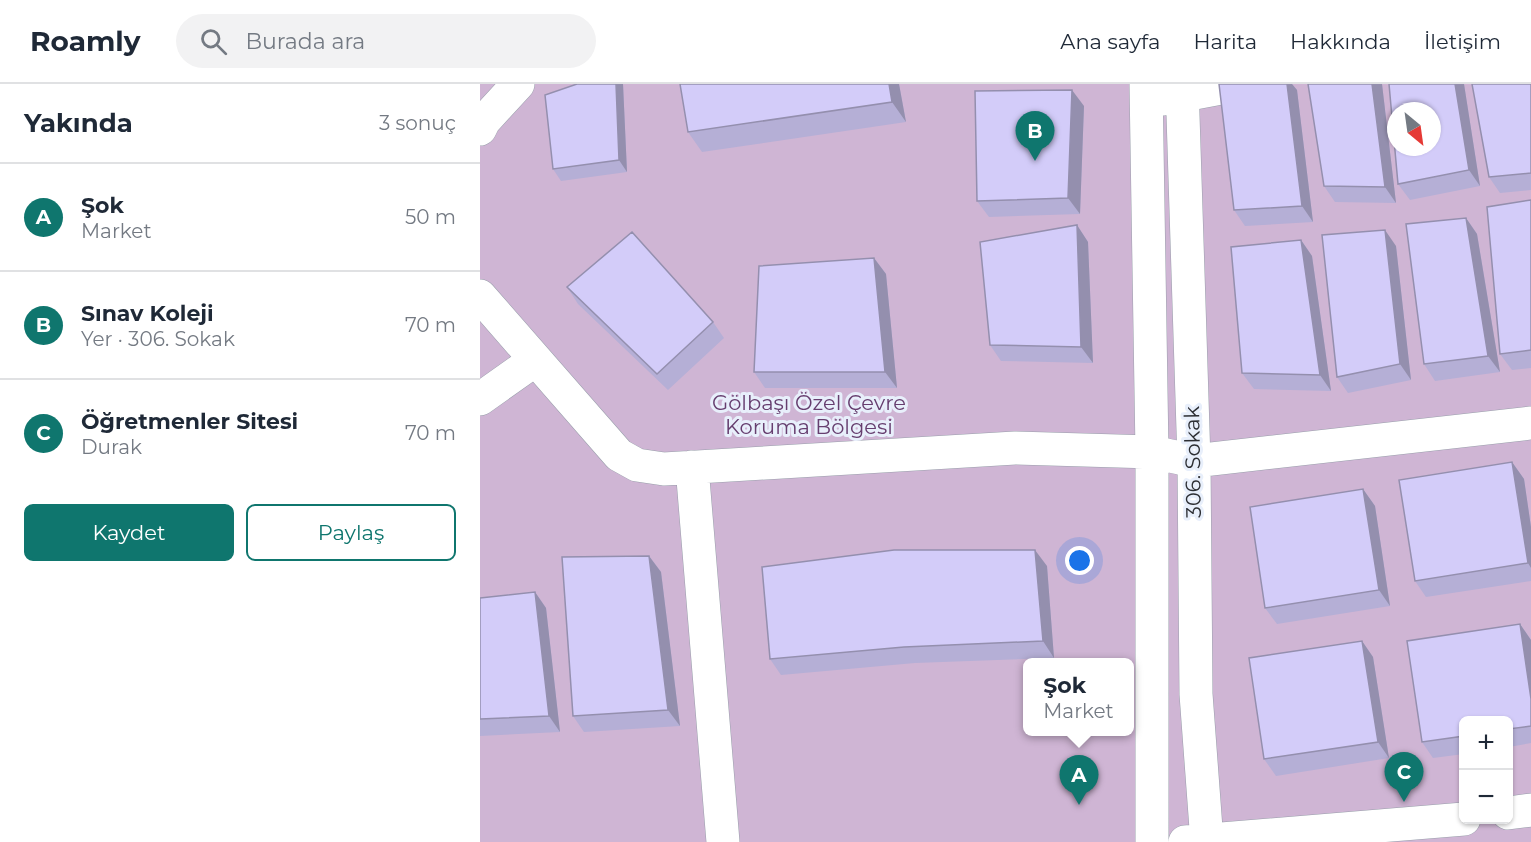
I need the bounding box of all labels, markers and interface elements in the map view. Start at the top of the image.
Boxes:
search box [176,14,596,68]
text: Roamly [30,24,140,58]
icon: search [197,25,230,58]
text: Burada ara [245,28,365,55]
text: Ana sayfa [1060,29,1160,54]
text: Harita [1193,29,1257,54]
text: Hakkında [1290,29,1391,54]
text: İletişim [1424,29,1501,54]
north arrow [1387,102,1441,156]
text: Yakında [24,107,133,139]
text: 3 sonuç [379,111,456,135]
pin: B [1016,112,1054,161]
text: Şok [81,192,124,219]
text: A [36,205,51,229]
text: 50 m [405,205,456,229]
text: Market [81,219,152,243]
text: Sınav Koleji [81,300,214,327]
text: B [36,313,51,337]
text: 70 m [405,313,456,337]
text: Yer · 306. Sokak [81,327,235,351]
park label: Gölbaşı Özel Çevre Koruma Bölgesi [712,390,906,439]
street label: 306. Sokak [1179,405,1206,518]
text: Öğretmenler Sitesi [81,408,298,435]
text: C [36,421,51,445]
text: 70 m [405,421,456,445]
text: Durak [81,435,142,459]
button: Kaydet [24,504,234,561]
button: Paylaş [246,504,456,561]
your location [1065,546,1094,575]
popup [1023,658,1134,736]
text: Şok [1043,672,1086,699]
text: Market [1043,699,1114,723]
map controls [1459,716,1513,824]
button: + [1459,716,1513,770]
pin: C [1384,752,1424,802]
pin: A [1060,756,1098,805]
button: − [1459,770,1513,824]

